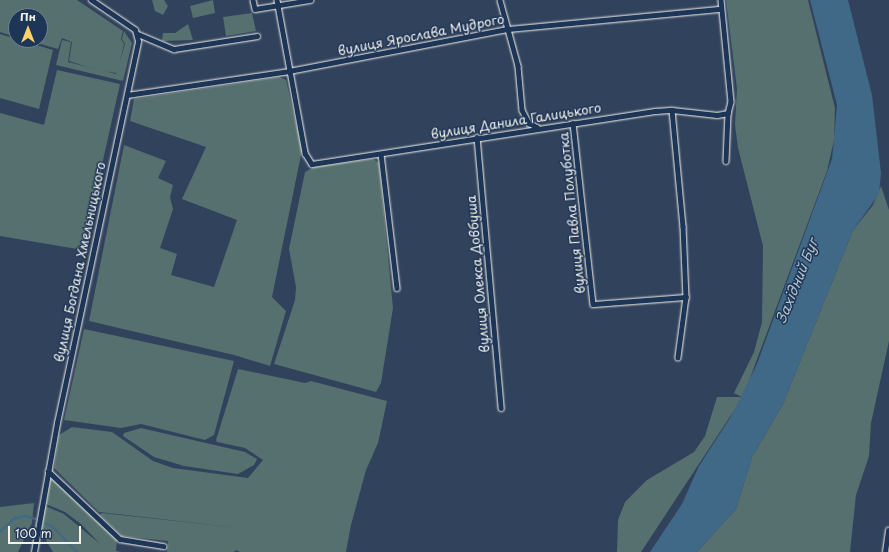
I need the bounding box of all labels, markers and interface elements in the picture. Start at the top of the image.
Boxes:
north arrow [8,8,48,48]
text: Пн [20,8,36,25]
street label: вулиця Ярослава Мудрого [336,11,506,59]
street label: вулиця Данила Галицького [429,100,603,142]
street label: вулиця Павла Полуботка [556,131,588,295]
street label: вулиця Богдана Хмельницького [51,160,109,364]
street label: вулиця Олекса Довбуша [463,194,493,354]
water label: Західний Буг [772,236,822,326]
scale bar [10,518,83,544]
text: 100 m [15,524,52,542]

